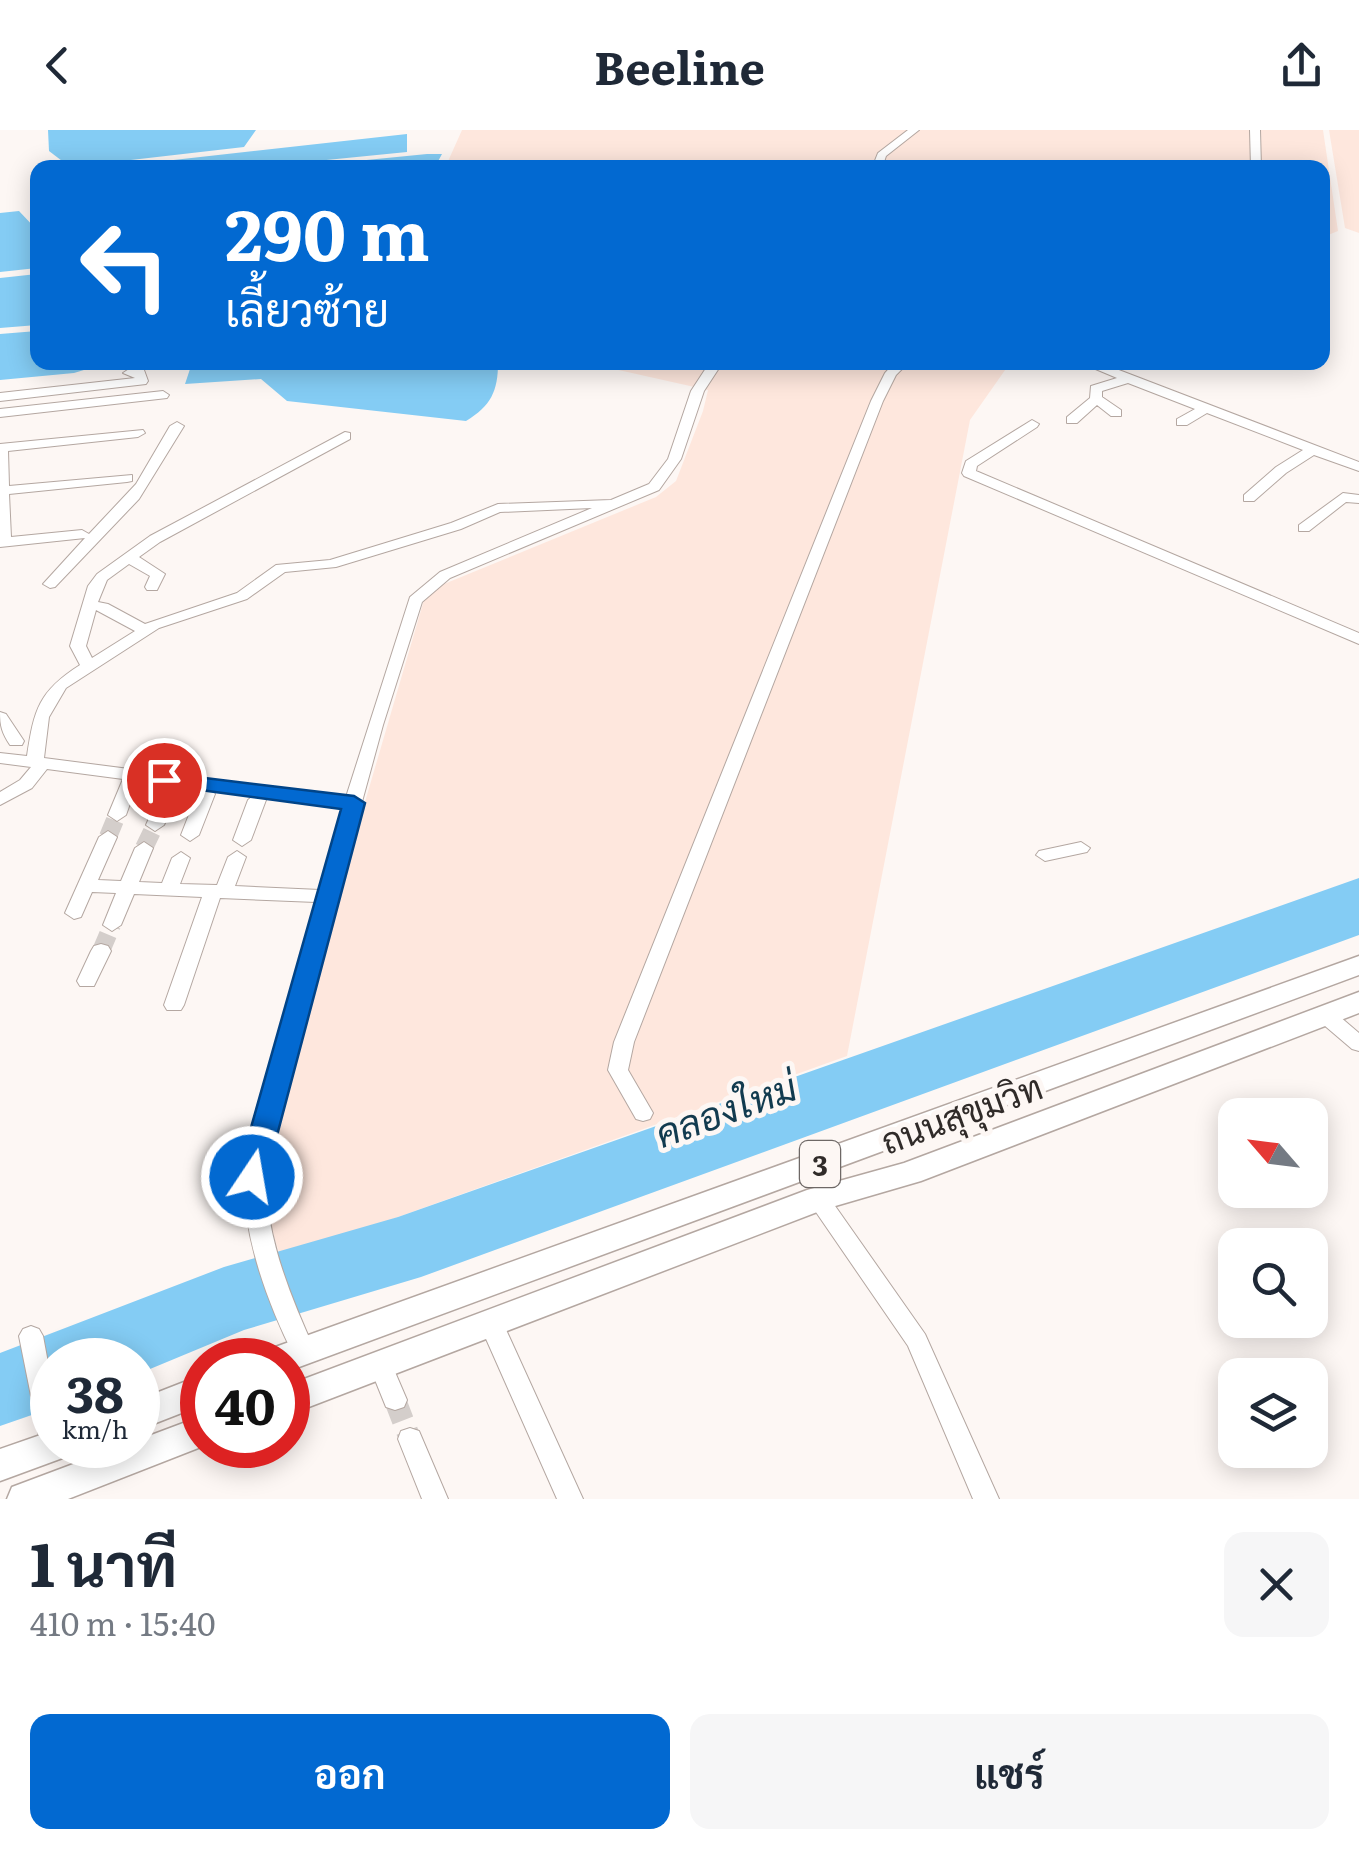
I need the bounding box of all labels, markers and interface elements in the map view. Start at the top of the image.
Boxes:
text: Beeline [594,32,765,99]
icon: back [30,38,85,93]
icon: share [1274,38,1329,93]
text: 290 m [225,179,430,283]
icon: left [60,200,190,330]
text: เลี้ยวซ้าย [225,274,389,341]
pin [122,738,207,823]
icon: arrive [137,753,192,808]
water label: คลองใหม่ [646,1055,806,1160]
street label: ถนนสุขุมวิท [873,1059,1049,1166]
north arrow [1218,1098,1328,1208]
map controls [1218,1098,1328,1468]
position arrow [200,1125,304,1229]
road number: 3 [800,1141,840,1187]
button: search [1218,1228,1328,1338]
speed limit sign: 40 [180,1338,310,1468]
text: 38 [66,1354,124,1428]
button: layers [1218,1358,1328,1468]
text: km/h [62,1410,128,1447]
text: 1 นาที [30,1516,177,1605]
button: close [1224,1532,1329,1637]
text: 410 m · 15:40 [30,1598,215,1646]
button: ออก [30,1714,670,1829]
button: แชร์ [690,1714,1329,1829]

